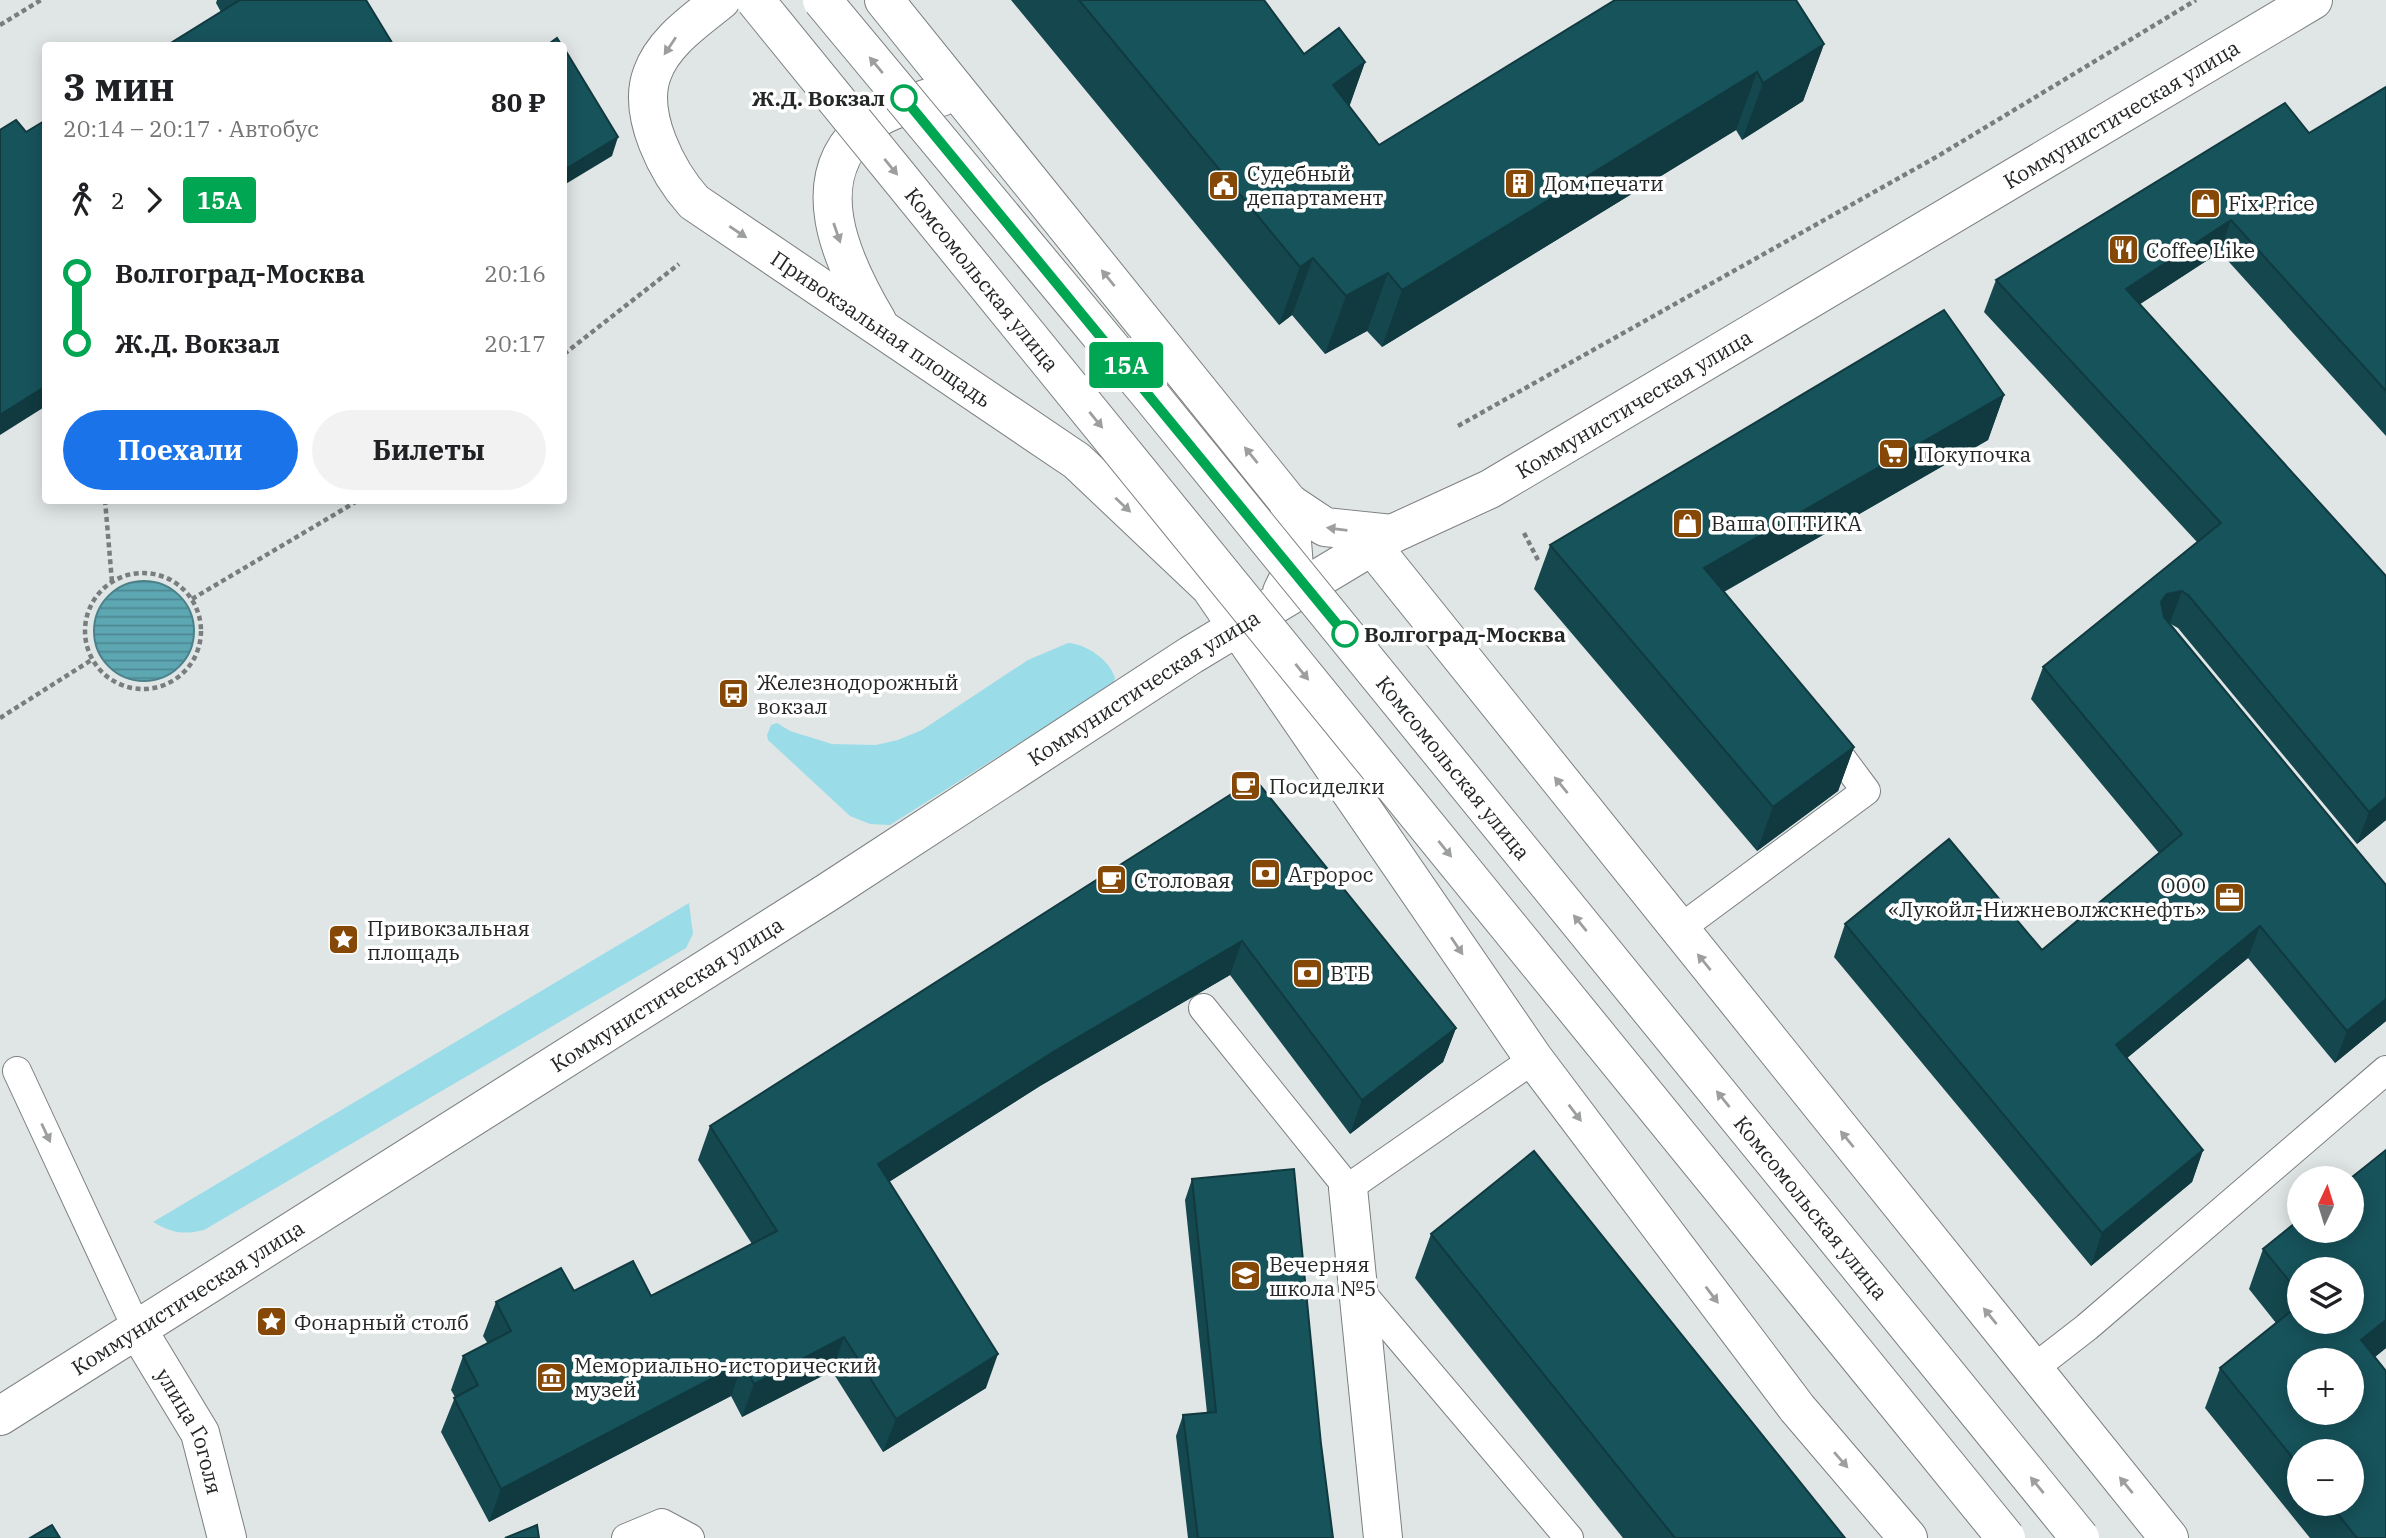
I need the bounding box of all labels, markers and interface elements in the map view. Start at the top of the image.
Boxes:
street label: Коммунистическая улица [1998,33,2244,195]
one-way arrow [664,36,677,56]
one-way arrow [869,57,884,75]
text: 3 мин [63,62,174,111]
place label: Ж.Д. Вокзал [752,84,885,112]
text: 80 ₽ [491,85,546,119]
marker: Ж.Д. Вокзал [891,85,917,111]
text: 20:14 – 20:17 · Автобус [63,113,319,143]
one-way arrow [883,159,898,176]
place label: Судебный департамент [1247,159,1384,211]
building icon: Дом печати [1503,166,1537,200]
public building icon: Судебный департамент [1207,168,1241,202]
place label: Дом печати [1543,169,1664,197]
icon: walk [63,181,101,219]
icon: forward [135,181,173,219]
street label: Комсомольская улица [899,181,1065,377]
text: 15А [197,184,242,216]
text: 2 [111,185,125,215]
shop icon: Fix Price [2188,186,2222,220]
place label: Fix Price [2228,189,2315,217]
one-way arrow [832,223,843,244]
one-way arrow [728,225,748,238]
restaurant icon: Coffee Like [2106,233,2140,267]
place label: Coffee Like [2146,236,2255,264]
street label: Привокзальная площадь [766,244,997,413]
text: Волгоград-Москва [115,256,365,290]
text: 20:16 [484,258,546,288]
one-way arrow [1101,269,1116,287]
street label: Коммунистическая улица [1510,323,1757,485]
text: Ж.Д. Вокзал [115,326,280,360]
text: 20:17 [484,328,546,358]
line badge: 15А [1086,342,1166,388]
text: 15А [1103,349,1149,381]
button: Поехали [63,410,298,490]
button: Билеты [312,410,546,490]
one-way arrow [1089,410,1104,428]
supermarket icon: Покупочка [1877,437,1911,471]
place label: Покупочка [1917,440,2031,468]
one-way arrow [1243,447,1258,465]
one-way arrow [1114,496,1131,512]
shop icon: Ваша ОПТИКА [1671,506,1705,540]
place label: Ваша ОПТИКА [1711,509,1863,537]
one-way arrow [1326,523,1348,534]
street label: Коммунистическая улица [1022,603,1265,772]
place label: Волгоград-Москва [1364,620,1566,648]
marker: Волгоград-Москва [1332,621,1358,647]
one-way arrow [1294,663,1309,681]
place label: Железнодорожный вокзал [757,668,959,720]
street label: Комсомольская улица [1370,670,1537,866]
bus stop icon: Железнодорожный вокзал [717,677,751,711]
cafe icon: Посиделки [1229,769,1263,803]
place label: Посиделки [1269,772,1385,800]
one-way arrow [1554,776,1569,793]
one-way arrow [1438,839,1453,857]
bank icon: Агророс [1248,857,1282,891]
place label: Агророс [1288,860,1374,888]
cafe icon: Столовая [1094,863,1128,897]
place label: Столовая [1134,866,1230,894]
place label: ООО «Лукойл-Нижневолжскнефть» [1888,871,2206,923]
office icon: ООО «Лукойл-Нижневолжскнефть» [2212,880,2246,914]
street label: Коммунистическая улица [545,910,788,1078]
place label: Привокзальная площадь [367,914,530,966]
one-way arrow [1573,914,1588,932]
place icon: Привокзальная площадь [327,923,361,957]
one-way arrow [1450,936,1463,956]
one-way arrow [1697,953,1712,971]
bank icon: ВТБ [1290,956,1324,990]
place label: ВТБ [1330,959,1370,987]
one-way arrow [1716,1091,1731,1109]
one-way arrow [1567,1104,1581,1122]
street label: Комсомольская улица [1728,1110,1895,1305]
one-way arrow [40,1123,52,1143]
one-way arrow [1840,1130,1855,1148]
north arrow [2287,1166,2364,1242]
map controls [2287,1166,2364,1516]
street label: Коммунистическая улица [66,1213,309,1381]
place label: Вечерняя школа №5 [1269,1250,1376,1302]
button: layers [2287,1257,2364,1334]
school or university icon: Вечерняя школа №5 [1229,1259,1263,1293]
one-way arrow [1704,1286,1718,1304]
place icon: Фонарный столб [254,1305,288,1339]
one-way arrow [1983,1307,1997,1325]
place label: Фонарный столб [294,1308,469,1336]
button: + [2287,1348,2364,1425]
place label: Мемориально-исторический музей [574,1351,877,1403]
museum icon: Мемориально-исторический музей [534,1360,568,1394]
street label: улица Гоголя [150,1363,229,1497]
button: − [2287,1439,2364,1516]
one-way arrow [1833,1451,1848,1468]
one-way arrow [2119,1476,2134,1494]
one-way arrow [2030,1477,2045,1494]

